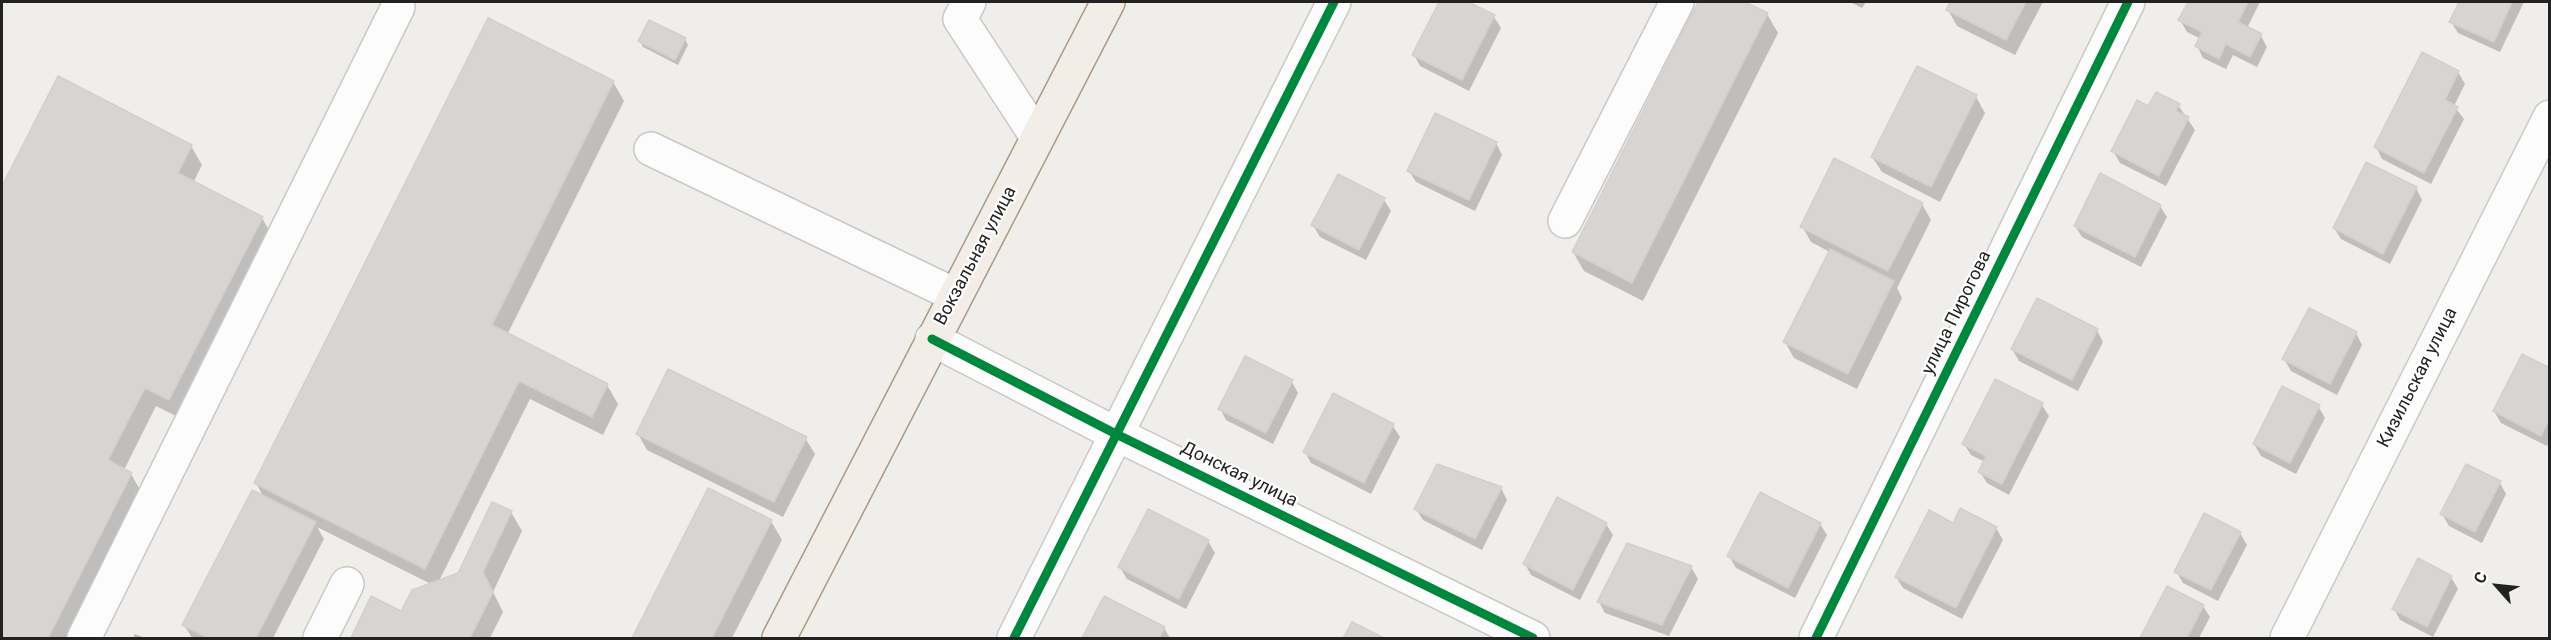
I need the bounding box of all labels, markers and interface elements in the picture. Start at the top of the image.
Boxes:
street label: Вокзальная улица [930,183,1022,329]
street label: улица Пирогова [1918,248,1996,378]
street label: Кизильская улица [2373,304,2463,452]
street label: Донская улица [1177,437,1301,513]
north arrow [2467,556,2527,616]
text: С [2470,569,2491,587]

